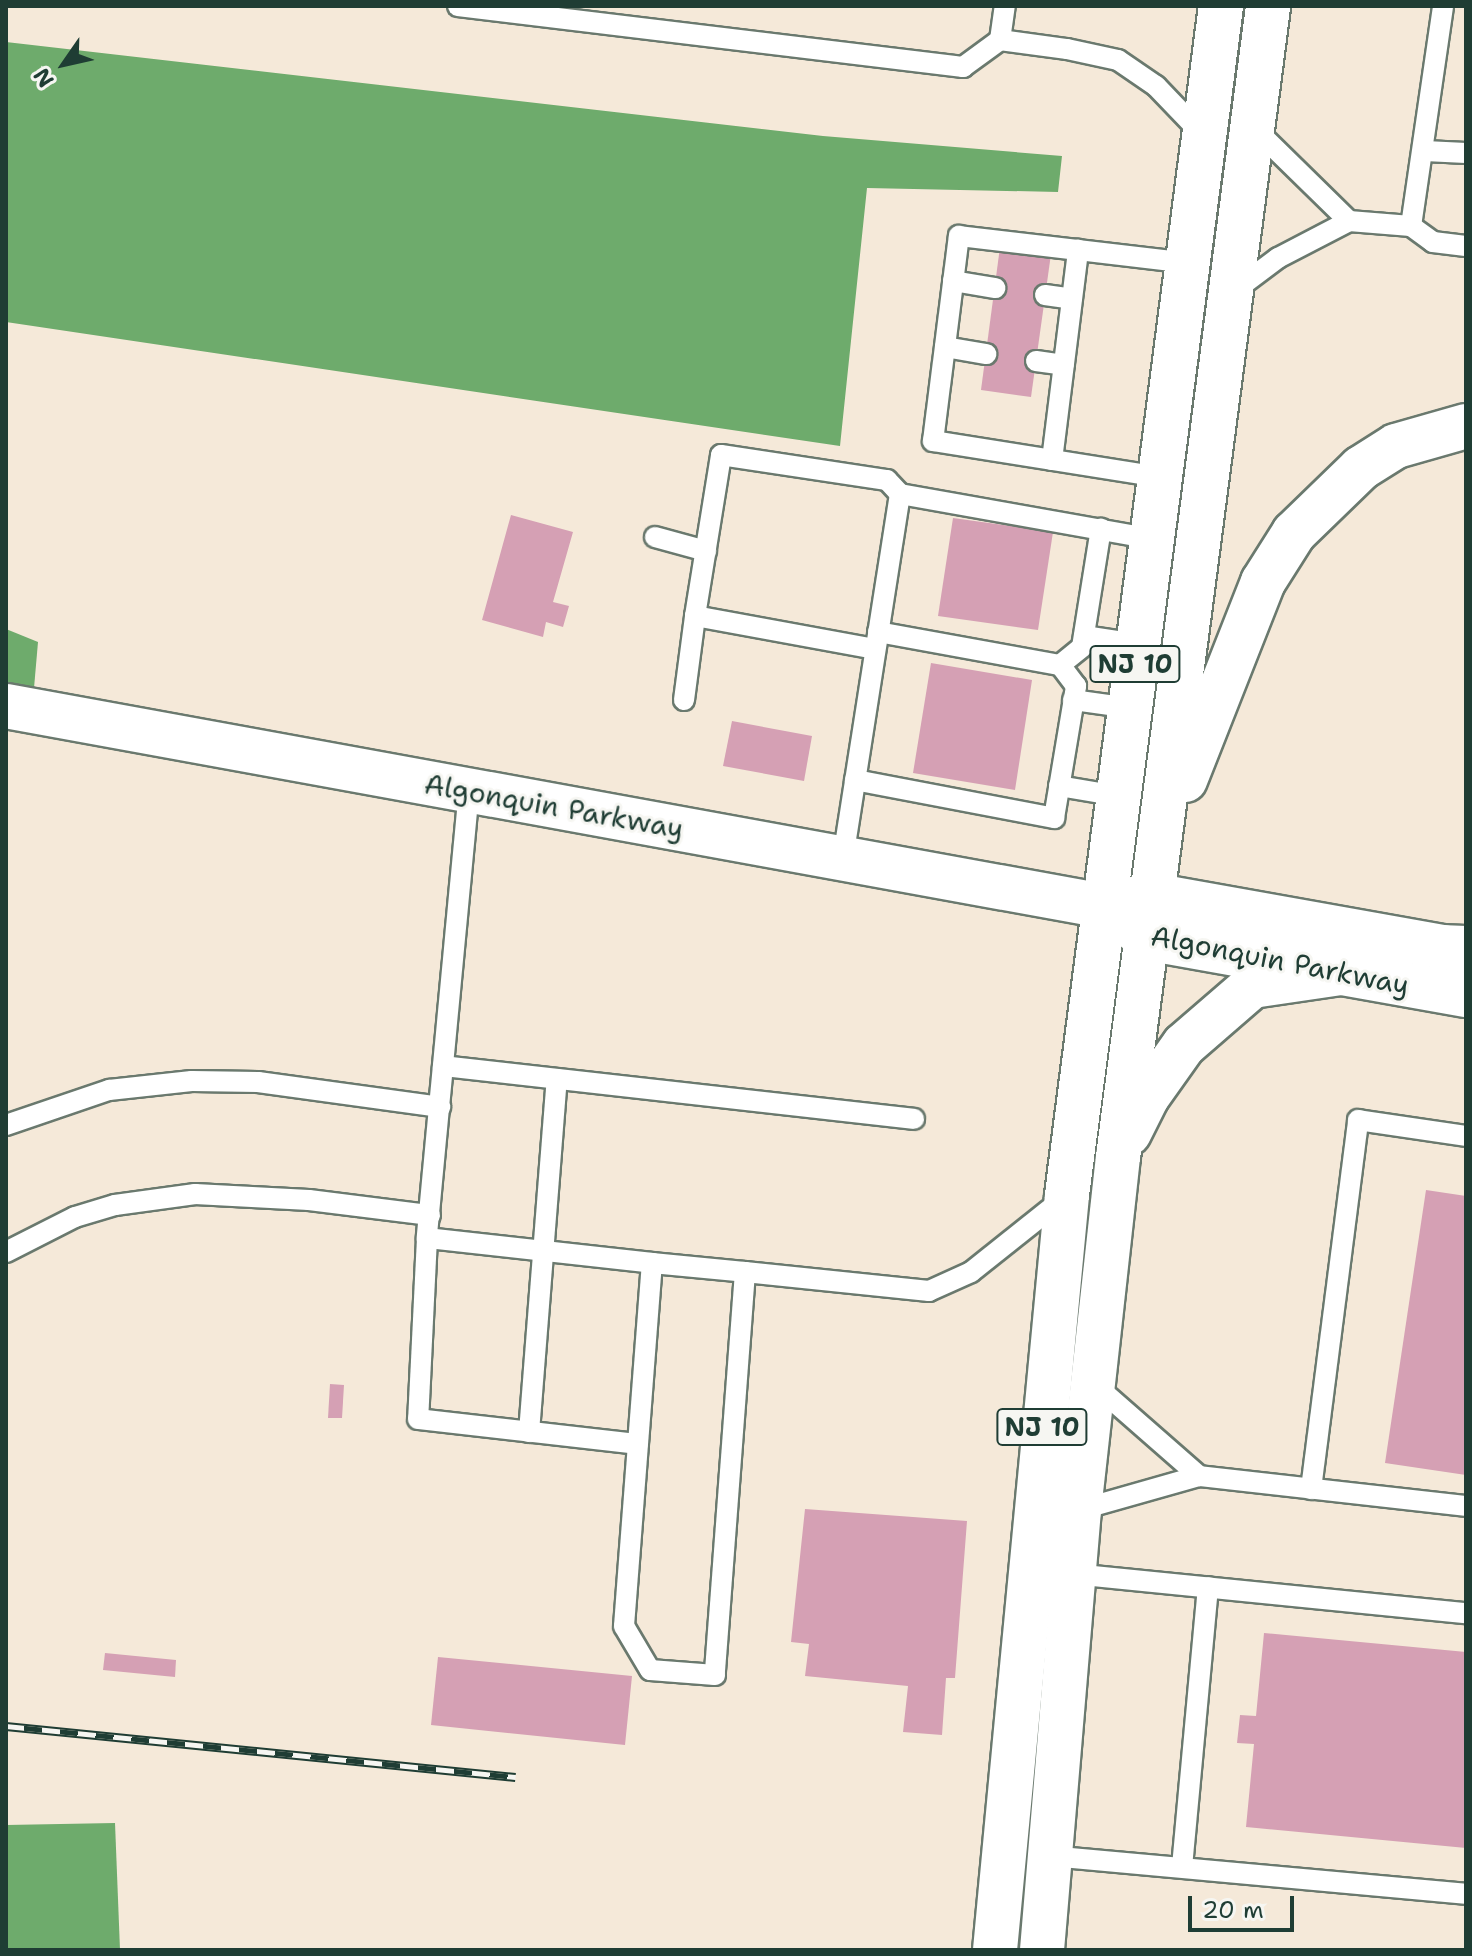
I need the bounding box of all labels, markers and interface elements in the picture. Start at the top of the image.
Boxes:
north arrow [24,24,104,104]
text: N [27,62,61,93]
road number: NJ 10 [1089,642,1181,686]
street label: Algonquin Parkway [422,767,686,845]
street label: Algonquin Parkway [1148,918,1412,1002]
road number: NJ 10 [996,1405,1088,1449]
scale bar [1192,1880,1298,1930]
text: 20 m [1202,1894,1264,1926]

